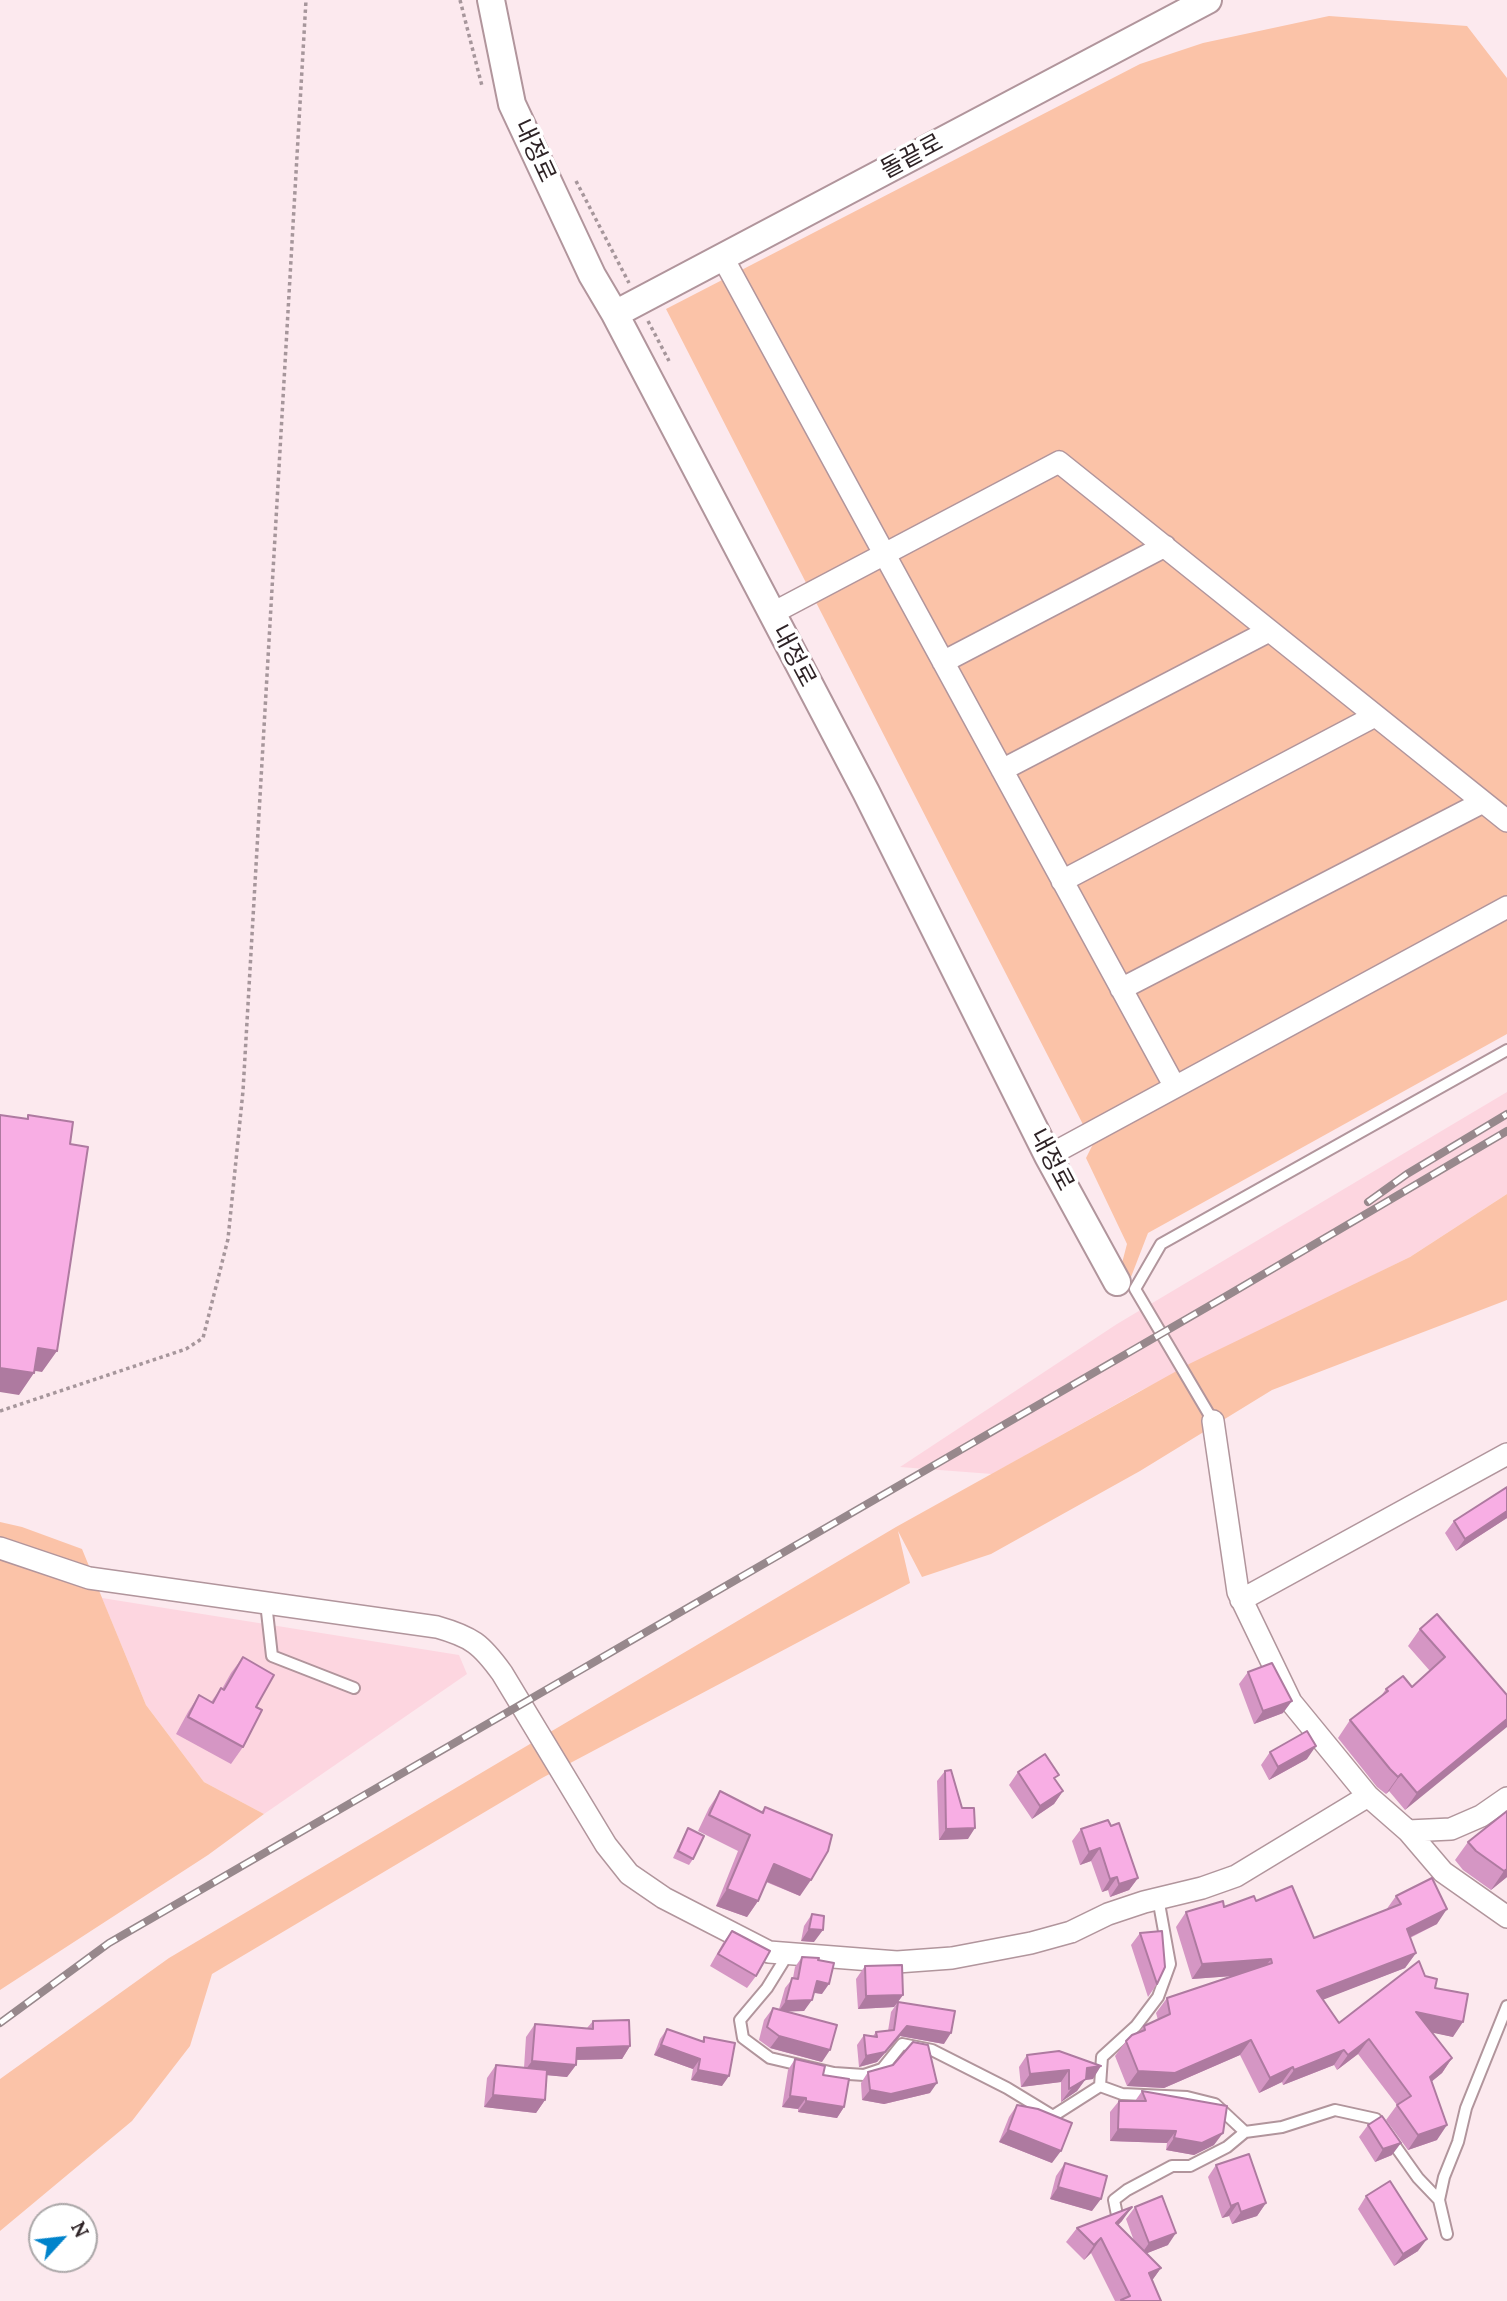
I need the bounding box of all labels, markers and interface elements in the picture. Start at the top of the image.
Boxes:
street label: 내정로 [507,115,561,187]
street label: 돌끝로 [876,129,948,185]
street label: 내정로 [765,620,821,692]
street label: 내정로 [1023,1124,1079,1196]
north arrow [28,2203,98,2273]
text: N [66,2217,94,2241]

